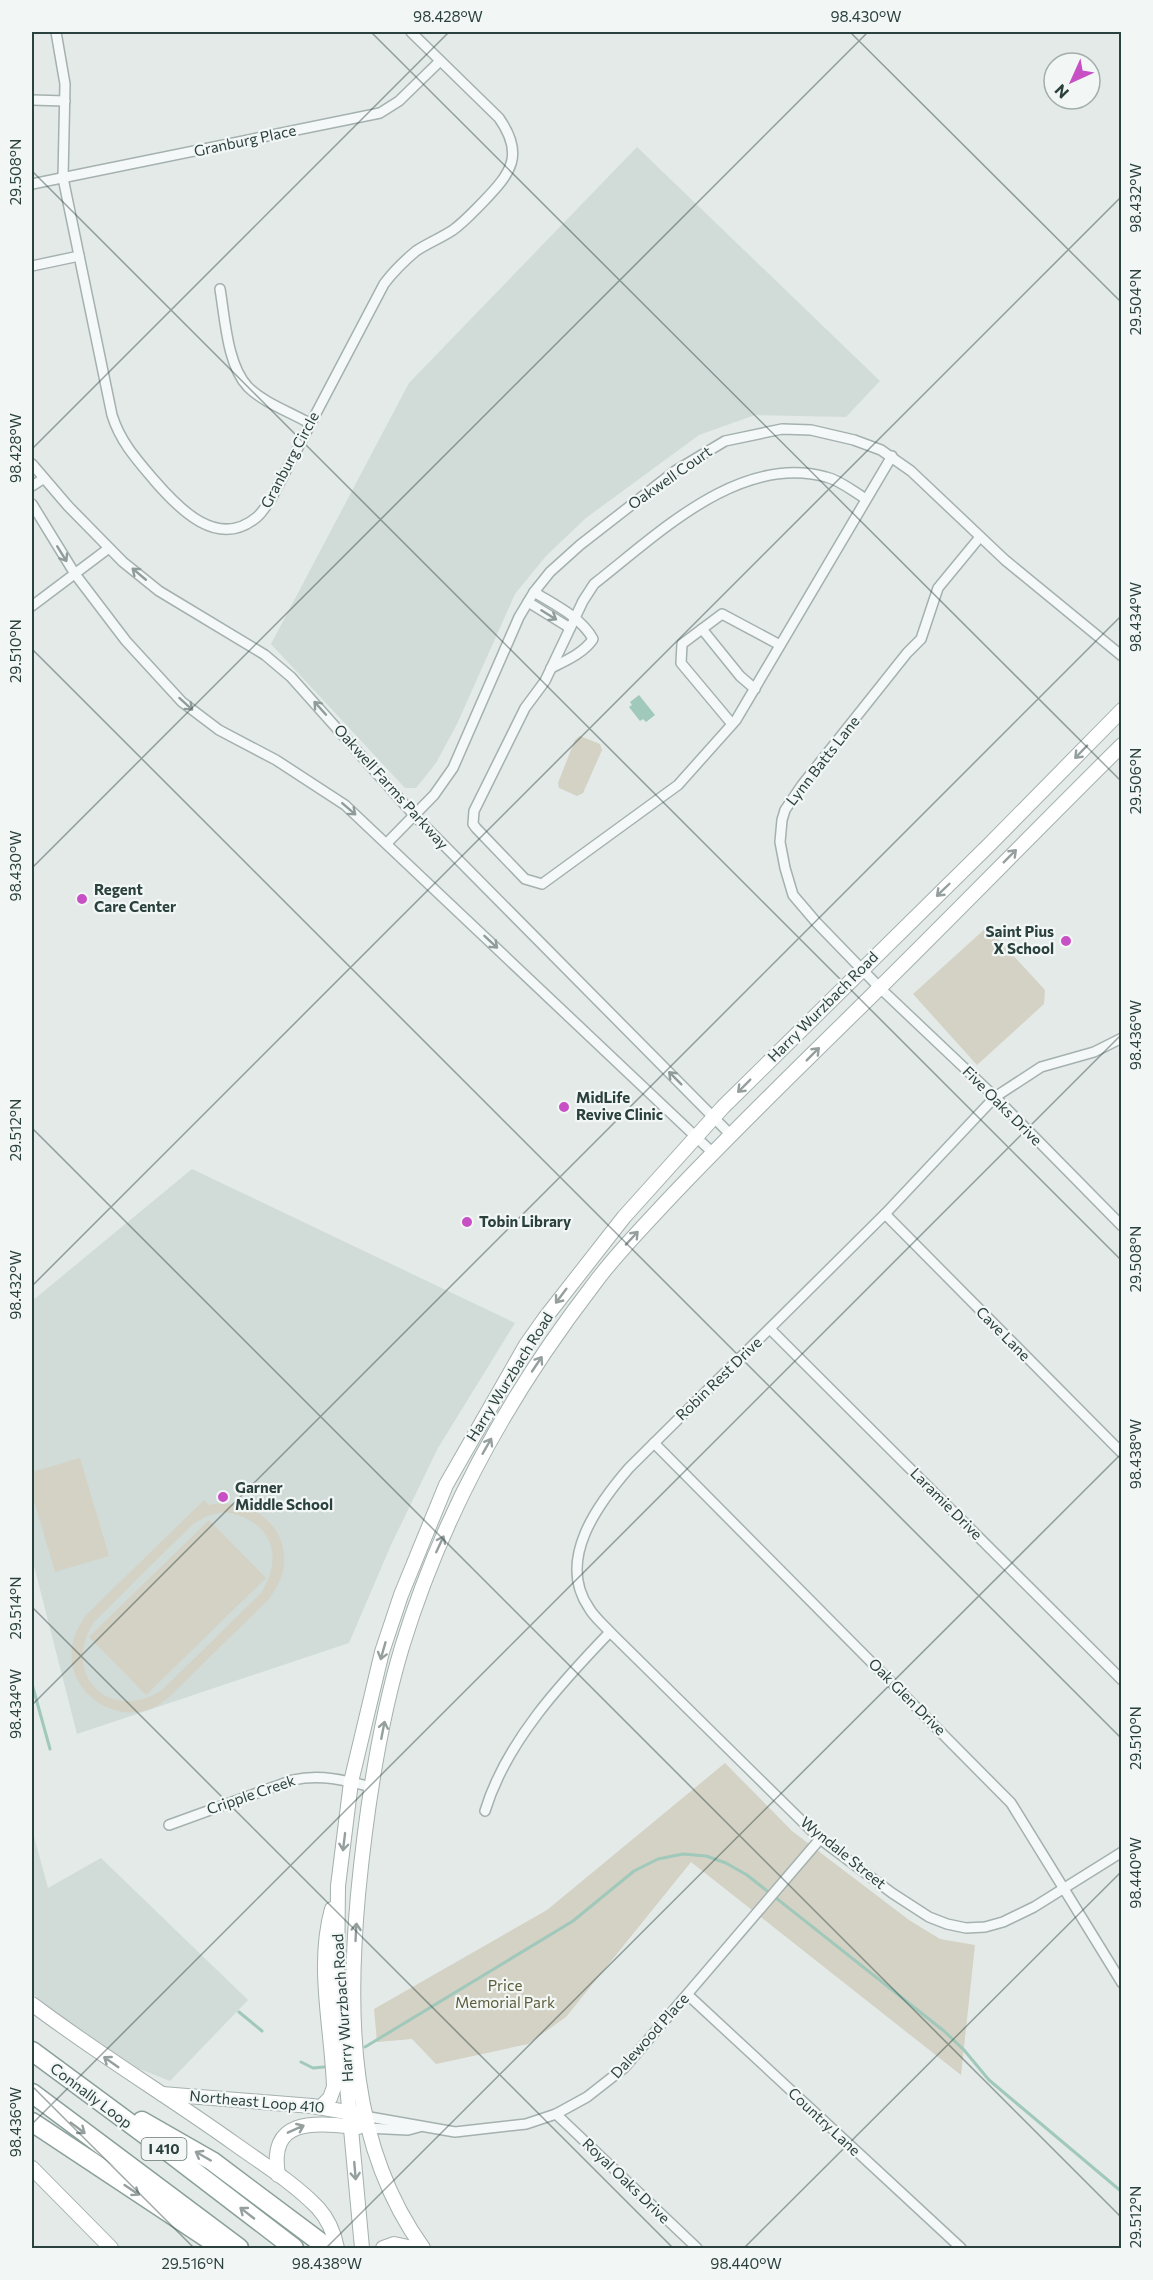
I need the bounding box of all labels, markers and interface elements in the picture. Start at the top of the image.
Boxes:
text: 98.428°W [413,7,483,25]
text: 98.430°W [831,7,901,25]
north arrow [1042,51,1102,111]
text: N [1050,81,1072,103]
street label: Granburg Place [192,120,298,160]
text: 29.508°N [6,139,24,205]
text: 98.432°W [1126,163,1144,233]
text: 29.504°N [1126,269,1144,335]
street label: Granburg Circle [256,408,322,511]
text: 98.428°W [6,413,24,483]
street label: Oakwell Court [624,442,715,513]
one-way arrow [57,545,69,562]
one-way arrow [131,568,147,581]
text: 98.434°W [1126,582,1144,652]
one-way arrow [540,609,557,621]
text: 29.510°N [6,619,24,683]
one-way arrow [178,697,193,711]
one-way arrow [313,701,327,716]
street label: Lynn Batts Lane [782,712,863,809]
street label: Oakwell Farms Parkway [331,720,453,853]
one-way arrow [1074,745,1088,760]
text: 29.506°N [1126,748,1144,814]
one-way arrow [341,802,356,816]
text: 98.430°W [6,831,24,901]
one-way arrow [1003,849,1017,864]
place label: Regent Care Center [94,880,176,915]
one-way arrow [935,883,950,897]
marker: Regent Care Center [75,892,89,906]
place label: Saint Pius X School [986,922,1054,957]
marker: Saint Pius X School [1059,934,1073,948]
one-way arrow [484,935,499,949]
street label: Harry Wurzbach Road [763,947,881,1065]
text: 98.436°W [1126,1000,1144,1070]
one-way arrow [805,1047,820,1061]
street label: Five Oaks Drive [959,1062,1046,1149]
one-way arrow [667,1071,682,1086]
one-way arrow [737,1078,752,1093]
place label: MidLife Revive Clinic [576,1088,663,1123]
text: 29.512°N [6,1099,24,1161]
marker: MidLife Revive Clinic [557,1100,571,1114]
place label: Tobin Library [479,1212,572,1230]
marker: Tobin Library [460,1215,474,1229]
text: 29.508°N [1126,1226,1144,1292]
one-way arrow [625,1231,640,1246]
text: 98.432°W [6,1250,24,1320]
one-way arrow [555,1288,568,1304]
street label: Cave Lane [973,1302,1035,1364]
street label: Harry Wurzbach Road [462,1309,556,1444]
street label: Robin Rest Drive [672,1333,765,1424]
one-way arrow [532,1356,544,1373]
text: 98.438°W [1126,1419,1144,1489]
one-way arrow [481,1438,493,1455]
street label: Laramie Drive [907,1464,986,1543]
place label: Garner Middle School [235,1478,333,1513]
marker: Garner Middle School [216,1490,230,1504]
one-way arrow [435,1535,447,1553]
text: 29.514°N [6,1576,24,1640]
one-way arrow [376,1641,388,1660]
street label: Oak Glen Drive [865,1654,950,1739]
text: 98.434°W [6,1669,24,1739]
text: 29.510°N [1126,1706,1144,1770]
one-way arrow [378,1720,389,1740]
street label: Cripple Creek [204,1770,297,1818]
street label: Wyndale Street [797,1812,890,1892]
one-way arrow [338,1831,349,1851]
text: 98.440°W [1126,1837,1144,1909]
one-way arrow [350,1922,361,1942]
street label: Harry Wurzbach Road [328,1933,356,2083]
park label: Price Memorial Park [455,1976,555,2011]
street label: Dalewood Place [606,1989,692,2081]
one-way arrow [104,2056,120,2068]
street label: Connally Loop [47,2059,136,2132]
street label: Country Lane [785,2083,864,2159]
street label: Northeast Loop 410 [189,2086,325,2116]
text: 98.436°W [6,2087,24,2157]
one-way arrow [70,2122,86,2134]
one-way arrow [287,2123,305,2134]
street label: Royal Oaks Drive [579,2134,674,2227]
road number: I 410 [142,2138,186,2160]
one-way arrow [195,2150,212,2162]
one-way arrow [350,2161,361,2181]
one-way arrow [123,2184,140,2196]
text: 29.512°N [1126,2186,1144,2248]
one-way arrow [240,2206,256,2219]
text: 29.516°N [161,2254,225,2272]
text: 98.438°W [292,2254,362,2272]
text: 98.440°W [710,2254,782,2272]

